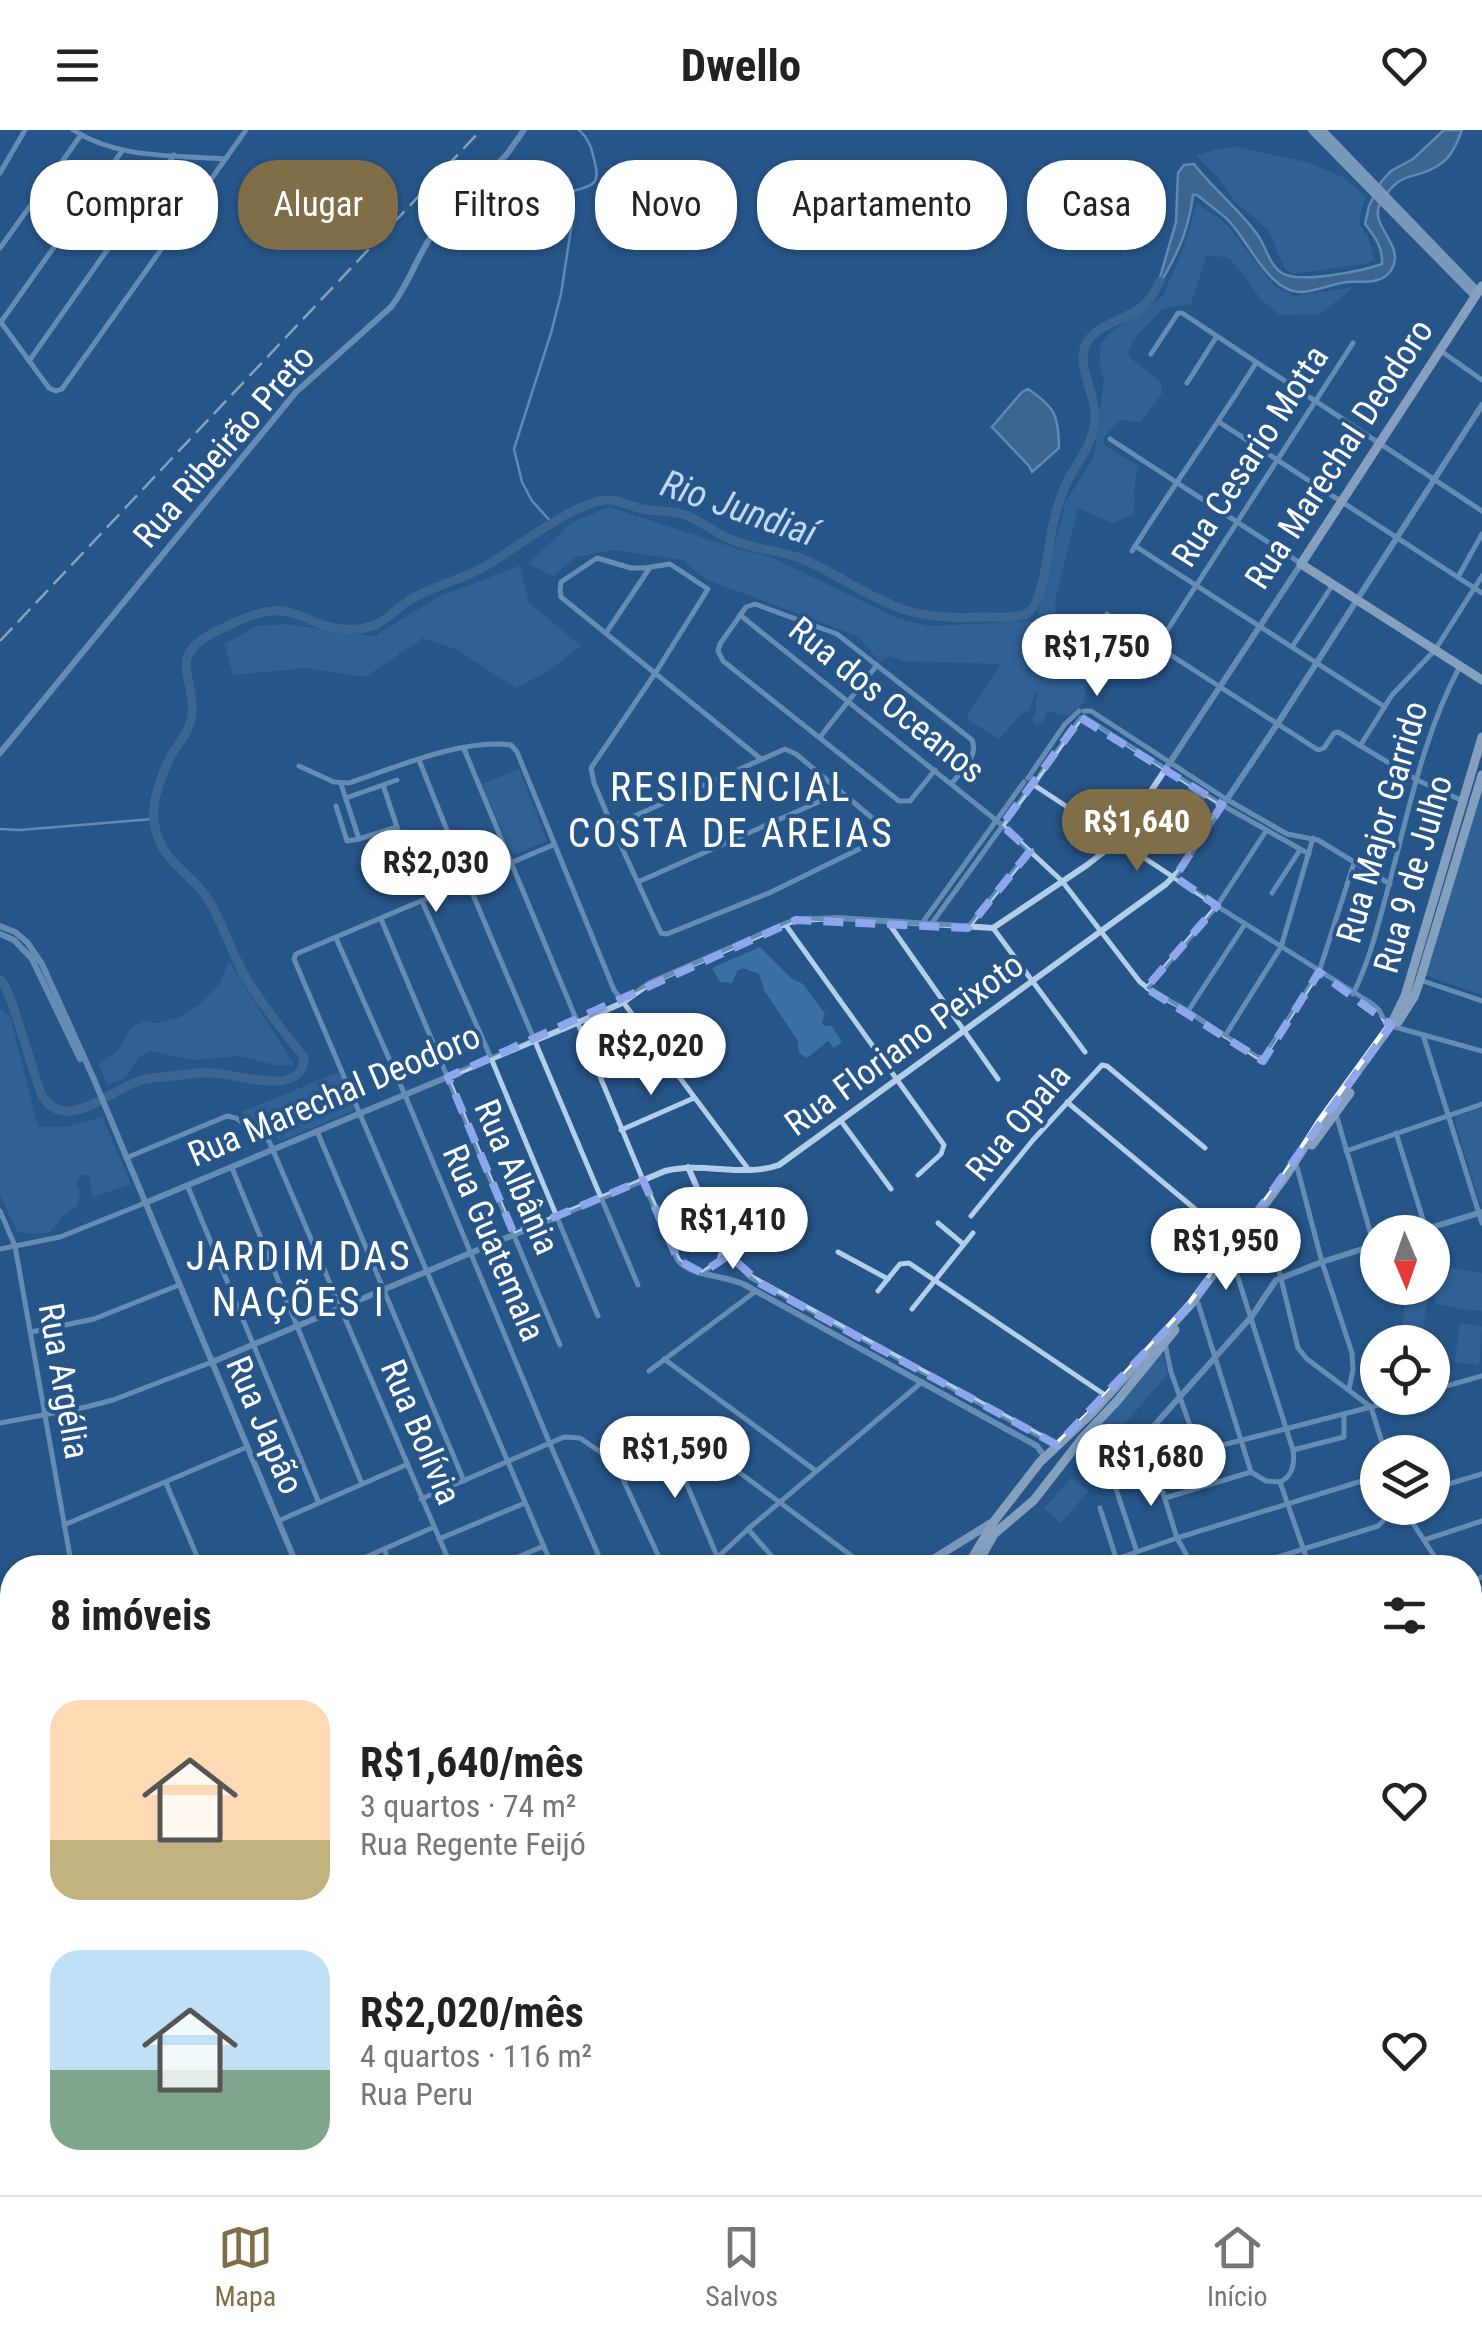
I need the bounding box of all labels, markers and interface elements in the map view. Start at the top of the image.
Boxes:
icon: menu [50,38,105,93]
icon: heart [1377,38,1432,93]
text: Dwello [681,39,801,92]
chip: Comprar [30,160,218,250]
chip: Alugar [238,160,398,250]
chip: Filtros [418,160,575,250]
chip: Novo [595,160,737,250]
chip: Apartamento [757,160,1007,250]
chip: Casa [1027,160,1166,250]
street label: Rua Marechal Deodoro [1237,312,1442,597]
street label: Rua Ribeirão Preto [125,337,323,556]
street label: Rua Cesario Motta [1164,338,1337,574]
water label: Rio Jundiaí [655,461,828,557]
street label: Rua dos Oceanos [780,609,993,792]
pin: R$1,750 [1005,614,1189,699]
text: R$1,750 [1044,627,1150,665]
street label: Rua Major Garrido [1328,697,1437,948]
district label: RESIDENCIAL COSTA DE AREIAS [568,764,894,857]
street label: Rua 9 de Julho [1366,771,1461,978]
pin: R$1,640 [1045,789,1229,874]
text: R$1,640 [1084,802,1190,840]
pin: R$2,030 [344,830,528,915]
text: R$2,030 [383,843,489,881]
street label: Rua Floriano Peixoto [777,944,1031,1145]
pin: R$2,020 [559,1013,743,1098]
street label: Rua Marechal Deodoro [182,1015,486,1175]
text: R$2,020 [598,1026,704,1064]
street label: Rua Opala [958,1055,1079,1189]
street label: Rua Albânia [466,1094,568,1261]
street label: Rua Guatemala [434,1139,553,1348]
pin: R$1,410 [641,1187,825,1272]
text: R$1,410 [680,1200,786,1238]
pin: R$1,950 [1134,1208,1318,1293]
north arrow [1360,1215,1450,1305]
map controls [1360,1215,1450,1525]
text: R$1,950 [1173,1221,1279,1259]
district label: JARDIM DAS NAÇÕES I [186,1233,412,1326]
street label: Rua Argélia [30,1300,97,1462]
button: locate [1360,1325,1450,1415]
street label: Rua Japão [217,1350,312,1500]
street label: Rua Bolívia [372,1354,469,1511]
pin: R$1,590 [583,1416,767,1501]
pin: R$1,680 [1059,1424,1243,1509]
text: R$1,590 [622,1429,728,1467]
button: layers [1360,1435,1450,1525]
text: R$1,680 [1098,1437,1204,1475]
icon: filters [1377,1588,1432,1643]
text: 8 imóveis [50,1591,212,1640]
text: R$1,640/mês [360,1738,584,1787]
icon: home [130,1740,250,1860]
icon: heart [1377,1773,1432,1828]
text: 3 quartos · 74 m² [360,1787,576,1825]
text: Rua Regente Feijó [360,1825,586,1863]
text: R$2,020/mês [360,1988,584,2037]
icon: home [130,1990,250,2110]
icon: heart [1377,2023,1432,2078]
text: 4 quartos · 116 m² [360,2037,592,2075]
text: Rua Peru [360,2075,473,2113]
tab: Mapa [214,2220,276,2313]
tab: Salvos [705,2220,778,2313]
tab: Início [1207,2220,1268,2313]

